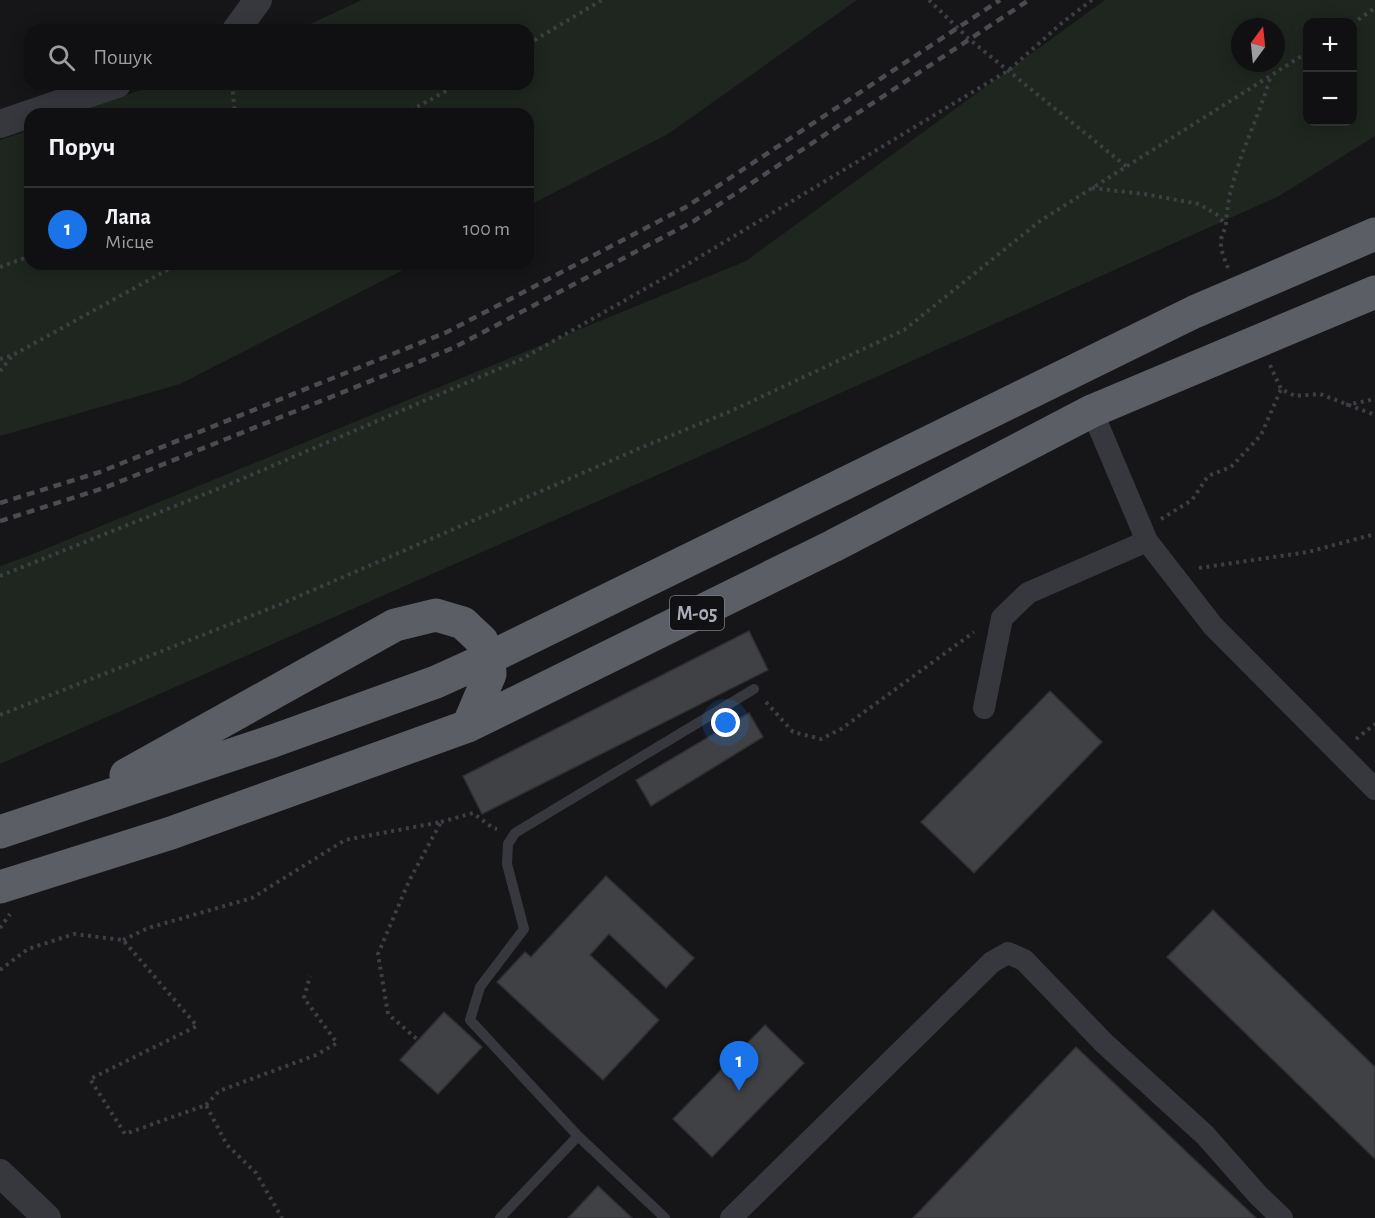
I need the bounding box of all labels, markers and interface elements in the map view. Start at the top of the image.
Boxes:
north arrow [1231,18,1285,72]
map controls [1303,18,1357,126]
button: + [1303,18,1357,72]
search box [24,24,534,90]
icon: search [45,41,78,74]
text: Пошук [93,46,152,68]
button: − [1303,72,1357,126]
text: Поруч [48,134,115,160]
text: Лапа [105,206,151,228]
text: 1 [64,219,71,239]
text: 100 m [463,219,510,239]
text: Місце [105,232,154,252]
road number: М-05 [670,596,724,630]
your location [711,708,740,737]
pin: 1 [720,1042,758,1091]

